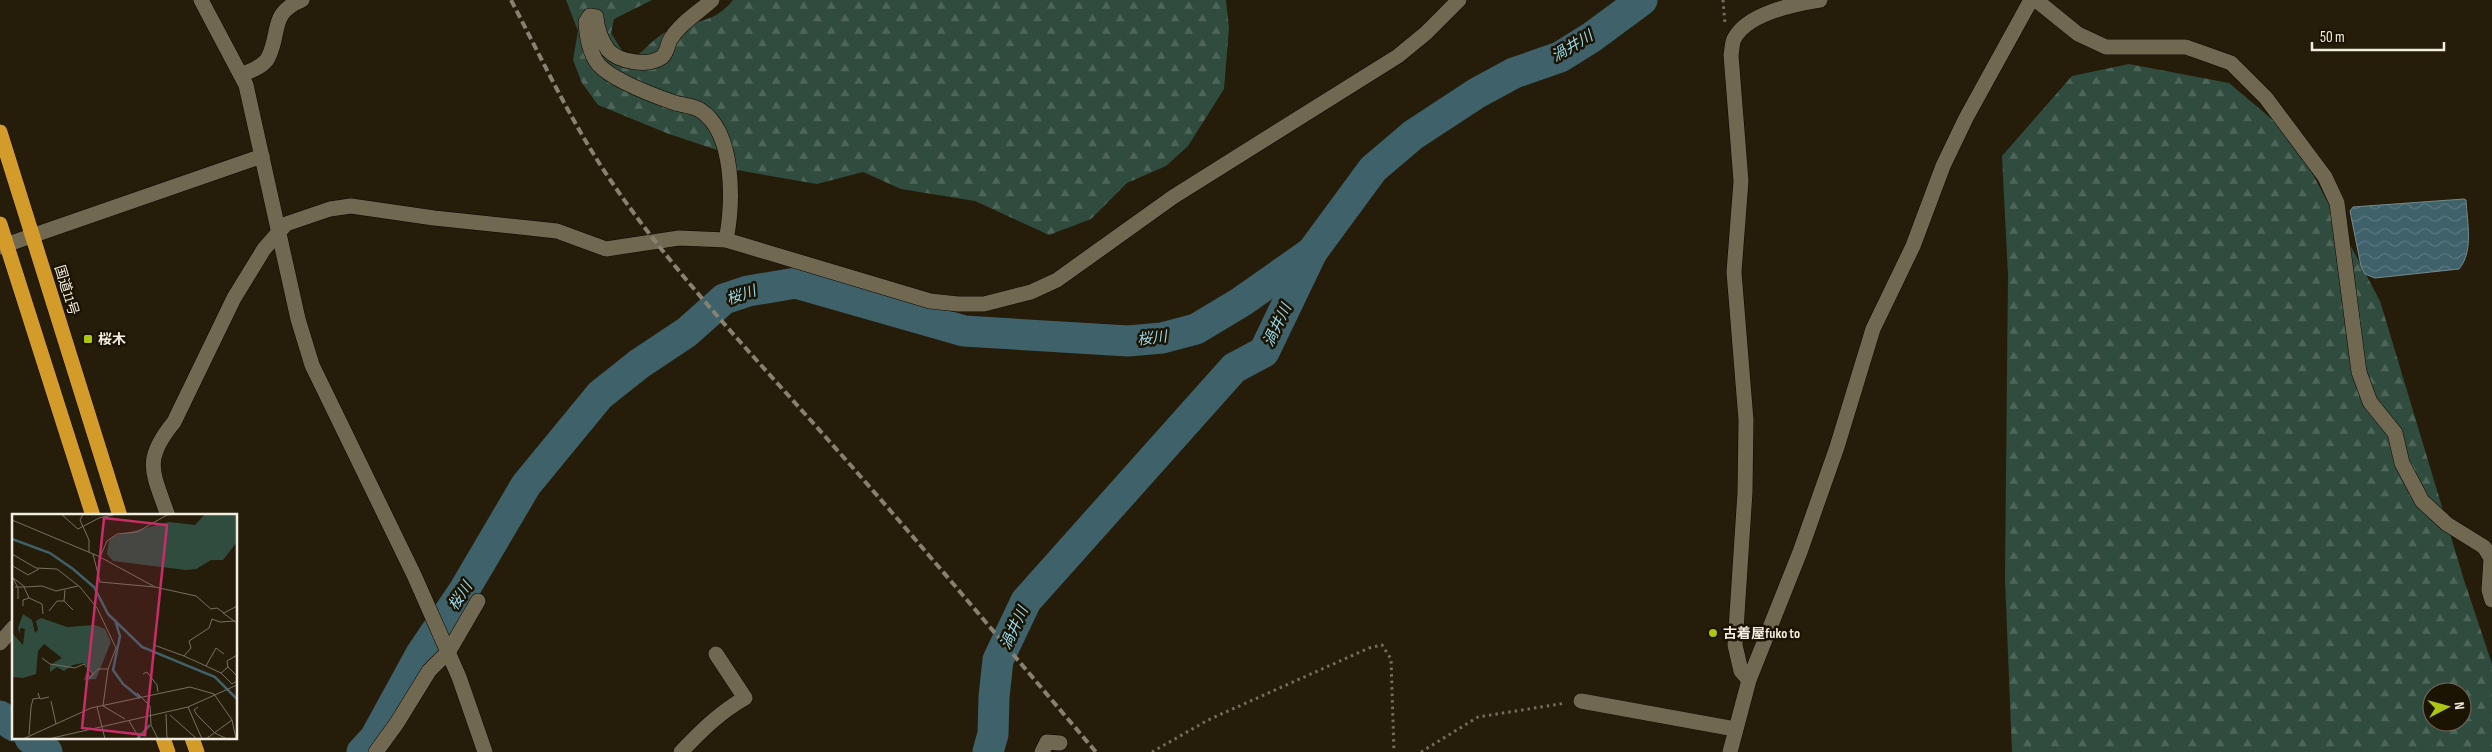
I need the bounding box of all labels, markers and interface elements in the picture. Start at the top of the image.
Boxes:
scale bar [2312,20,2444,52]
water label: 渦井川 [1548,26,1598,66]
text: 50 m [2320,28,2345,47]
street label: 国道11号 [51,263,82,317]
water label: 桜川 [724,281,760,309]
water label: 渦井川 [1259,299,1297,350]
water label: 桜川 [1136,327,1170,350]
place label: 桜木 [98,331,126,348]
marker: 桜木 [82,333,94,345]
inset map [12,514,238,740]
water label: 桜川 [444,577,478,614]
water label: 渦井川 [996,602,1033,653]
place label: 古着屋fuko to [1723,625,1800,642]
marker: 古着屋fuko to [1707,627,1719,639]
north arrow [2422,682,2472,732]
text: N [2451,701,2468,710]

